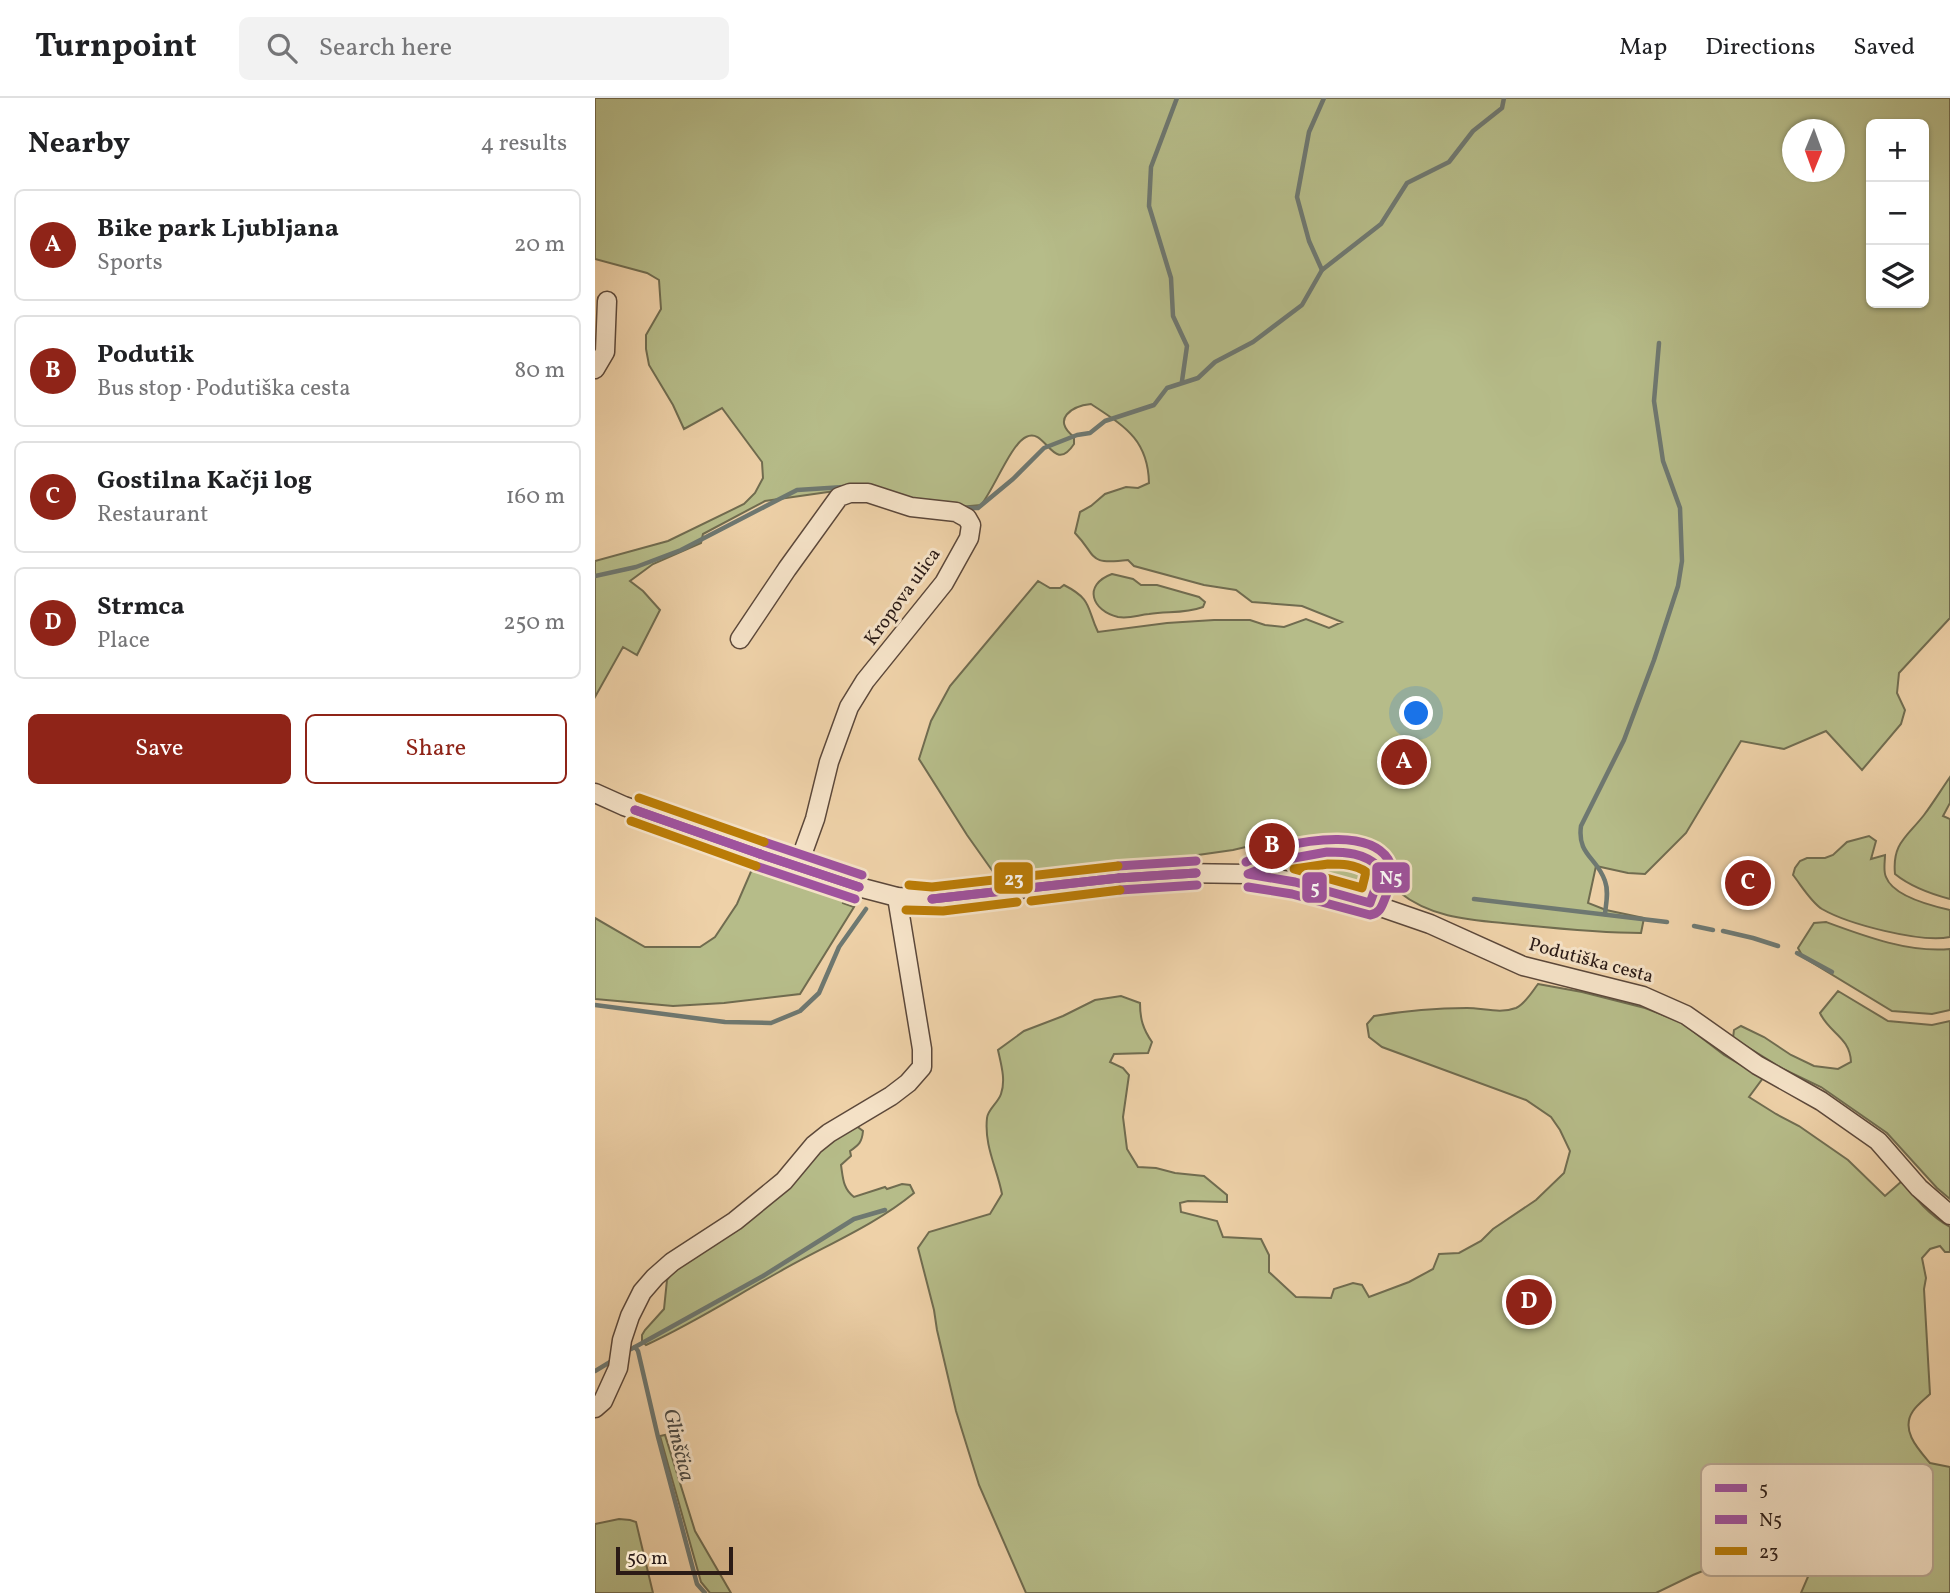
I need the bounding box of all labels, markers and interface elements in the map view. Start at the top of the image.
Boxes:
search box [239,17,729,80]
text: Turnpoint [35,25,197,71]
icon: search [263,29,301,67]
text: Search here [319,30,452,66]
text: Map [1619,31,1667,65]
text: Directions [1705,31,1815,65]
text: Saved [1853,31,1915,65]
north arrow [1782,119,1845,182]
map controls [1866,119,1929,308]
button: + [1866,119,1929,182]
text: Nearby [28,123,130,165]
text: 4 results [481,128,567,160]
button: − [1866,182,1929,245]
text: Bike park Ljubljana [97,211,339,247]
text: A [45,229,61,261]
text: 20 m [514,229,565,261]
button: layers [1866,245,1929,308]
text: Sports [97,247,163,279]
text: Podutik [97,337,194,373]
text: B [45,355,61,387]
text: 80 m [515,355,565,387]
text: Bus stop · Podutiška cesta [97,373,351,405]
text: Gostilna Kačji log [97,463,312,499]
text: C [46,481,60,513]
text: 160 m [506,481,565,513]
text: Restaurant [97,499,208,531]
street label: Kropova ulica [859,543,947,651]
text: Strmca [97,589,185,625]
text: D [45,607,61,639]
text: 250 m [503,607,565,639]
text: Place [97,625,150,657]
your location [1399,696,1433,730]
button: Save [28,714,291,784]
button: Share [305,714,567,784]
pin: A [1381,736,1427,788]
pin: B [1249,820,1295,872]
pin: C [1725,857,1771,909]
line badge: 23 [993,861,1034,895]
line badge: N5 [1371,861,1411,894]
text: N5 [1380,866,1402,892]
text: 23 [1004,867,1024,893]
line badge: 5 [1301,871,1328,904]
text: 5 [1310,876,1320,902]
street label: Podutiška cesta [1526,932,1656,990]
pin: D [1506,1276,1552,1328]
water label: Glinščica [655,1406,701,1484]
legend [1701,1464,1933,1576]
text: 5 [1759,1477,1768,1503]
text: N5 [1759,1508,1782,1534]
text: 23 [1759,1540,1778,1566]
scale bar [616,1544,733,1576]
text: 50 m [627,1546,668,1572]

